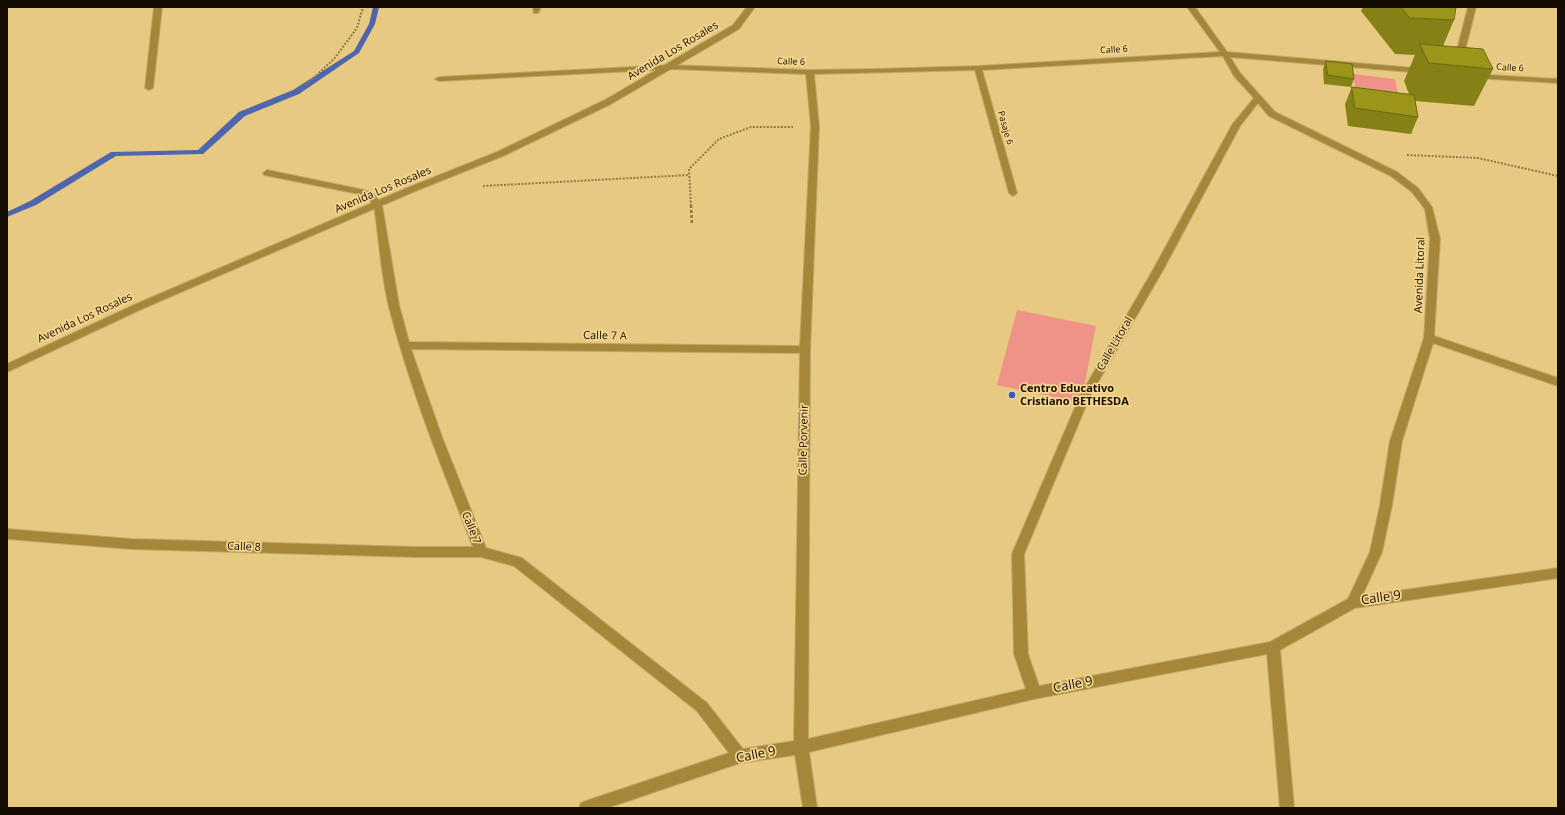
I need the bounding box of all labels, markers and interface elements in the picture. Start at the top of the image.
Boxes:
street label: Avenida Los Rosales [625,19,721,83]
street label: Calle 6 [1100,44,1128,56]
street label: Calle 6 [777,56,805,68]
street label: Calle 6 [1496,62,1524,74]
street label: Pasaje 6 [995,110,1015,146]
street label: Avenida Los Rosales [333,164,433,216]
street label: Avenida Litoral [1412,237,1428,313]
street label: Avenida Los Rosales [35,290,135,346]
street label: Calle Litoral [1094,315,1136,373]
street label: Calle 7 A [583,329,627,343]
place label: Centro Educativo Cristiano BETHESDA [1020,382,1129,408]
marker: Centro Educativo Cristiano BETHESDA [1007,390,1017,400]
street label: Calle Porvenir [797,404,811,476]
street label: Calle 7 [459,510,483,546]
street label: Calle 8 [227,540,261,554]
street label: Calle 9 [1360,587,1402,609]
street label: Calle 9 [1052,674,1094,696]
street label: Calle 9 [735,744,777,766]

